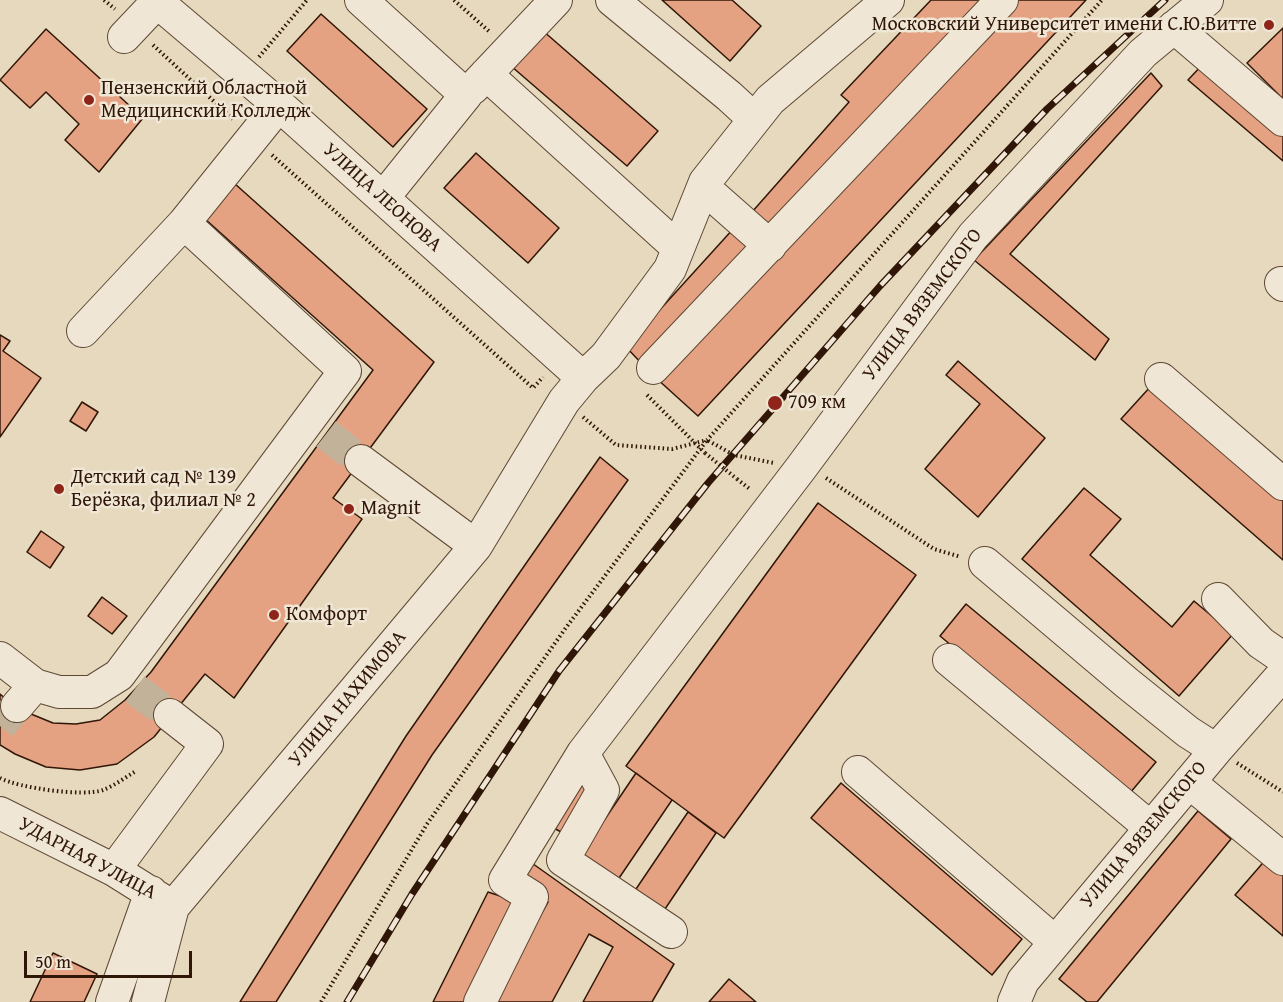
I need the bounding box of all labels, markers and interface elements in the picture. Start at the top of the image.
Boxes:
place label: Московский Университет имени С.Ю.Витте [872,13,1257,37]
marker: Московский Университет имени С.Ю.Витте [1262,18,1276,32]
place label: Пензенский Областной Медицинский Колледж [101,77,311,124]
marker: Пензенский Областной Медицинский Колледж [82,93,96,107]
street label: УЛИЦА ЛЕОНОВА [318,138,446,258]
street label: УЛИЦА ВЯЗЕМСКОГО [858,224,988,386]
place label: 709 км [788,391,846,415]
marker: 709 км [766,394,784,412]
place label: Детский сад № 139 Берёзка, филиал № 2 [71,466,256,513]
marker: Детский сад № 139 Берёзка, филиал № 2 [52,482,66,496]
place label: Magnit [361,497,421,521]
marker: Magnit [342,502,356,516]
place label: Комфорт [286,603,367,627]
marker: Комфорт [267,608,281,622]
street label: УЛИЦА НАХИМОВА [284,626,412,772]
street label: УЛИЦА ВЯЗЕМСКОГО [1076,757,1212,913]
street label: УДАРНАЯ УЛИЦА [14,813,160,905]
scale bar [27,939,195,977]
text: 50 m [35,948,71,975]

